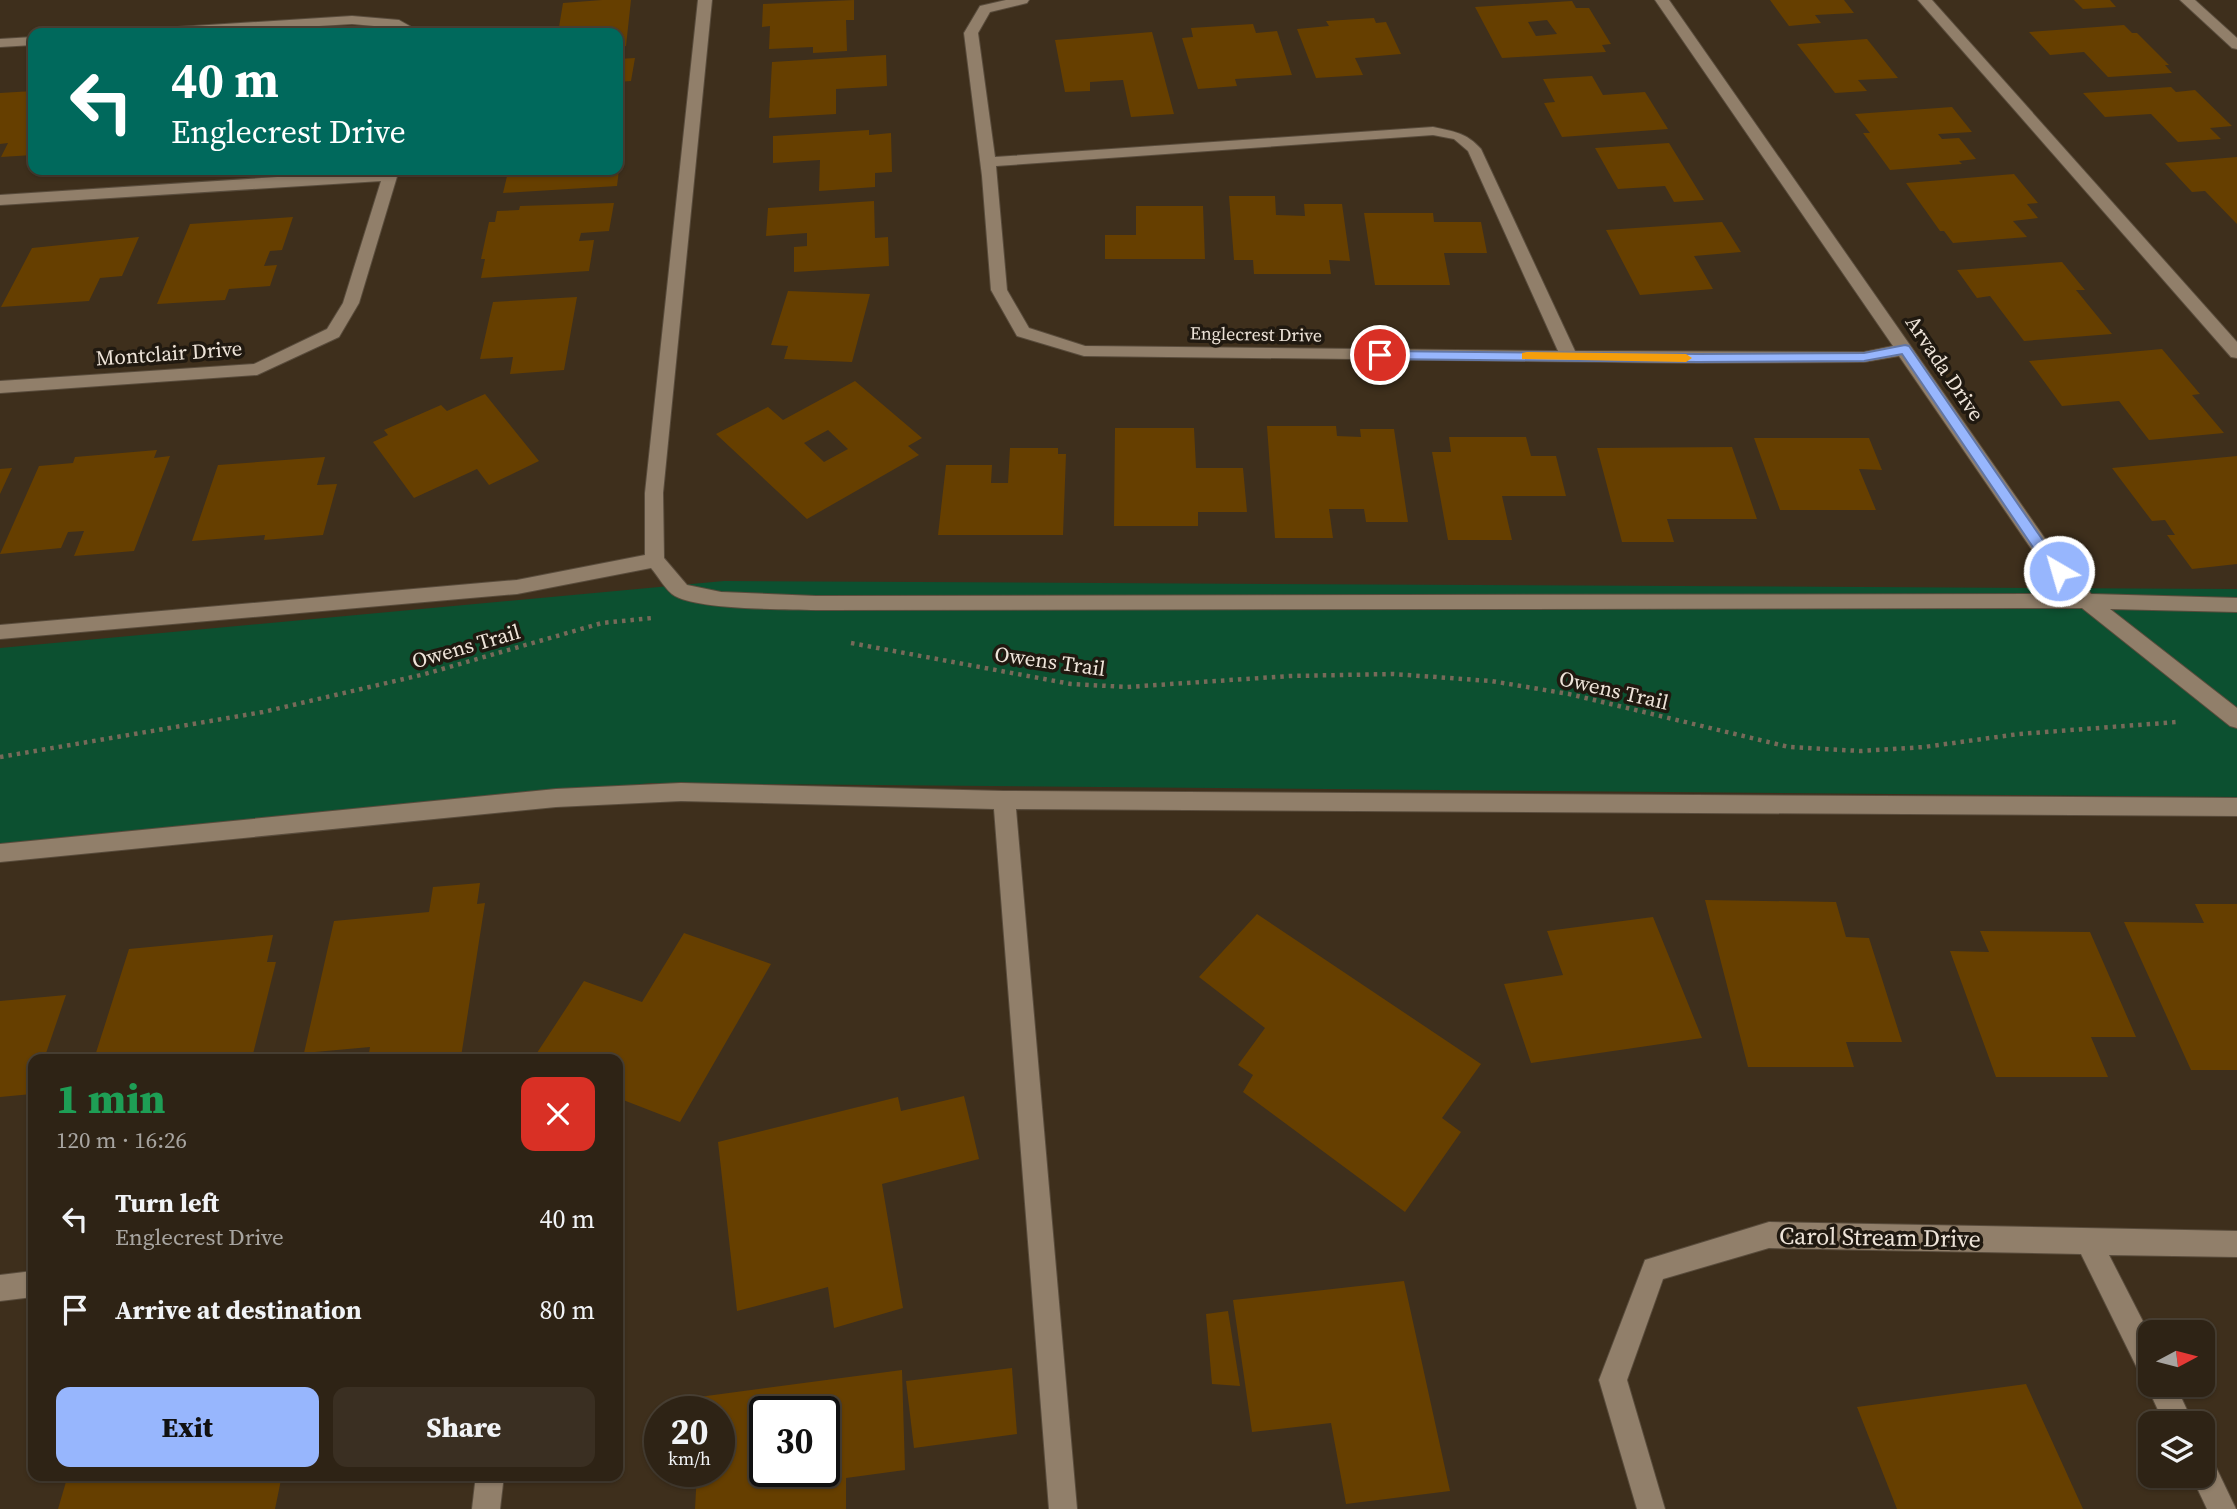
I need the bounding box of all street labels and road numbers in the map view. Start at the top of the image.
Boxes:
street label: Arvada Drive [1899,309,1991,427]
street label: Englecrest Drive [1190,320,1322,348]
street label: Montclair Drive [95,333,243,373]
street label: Owens Trail [408,617,524,675]
street label: Owens Trail [993,639,1107,683]
street label: Owens Trail [1556,663,1672,717]
street label: Carol Stream Drive [1779,1219,1981,1255]

